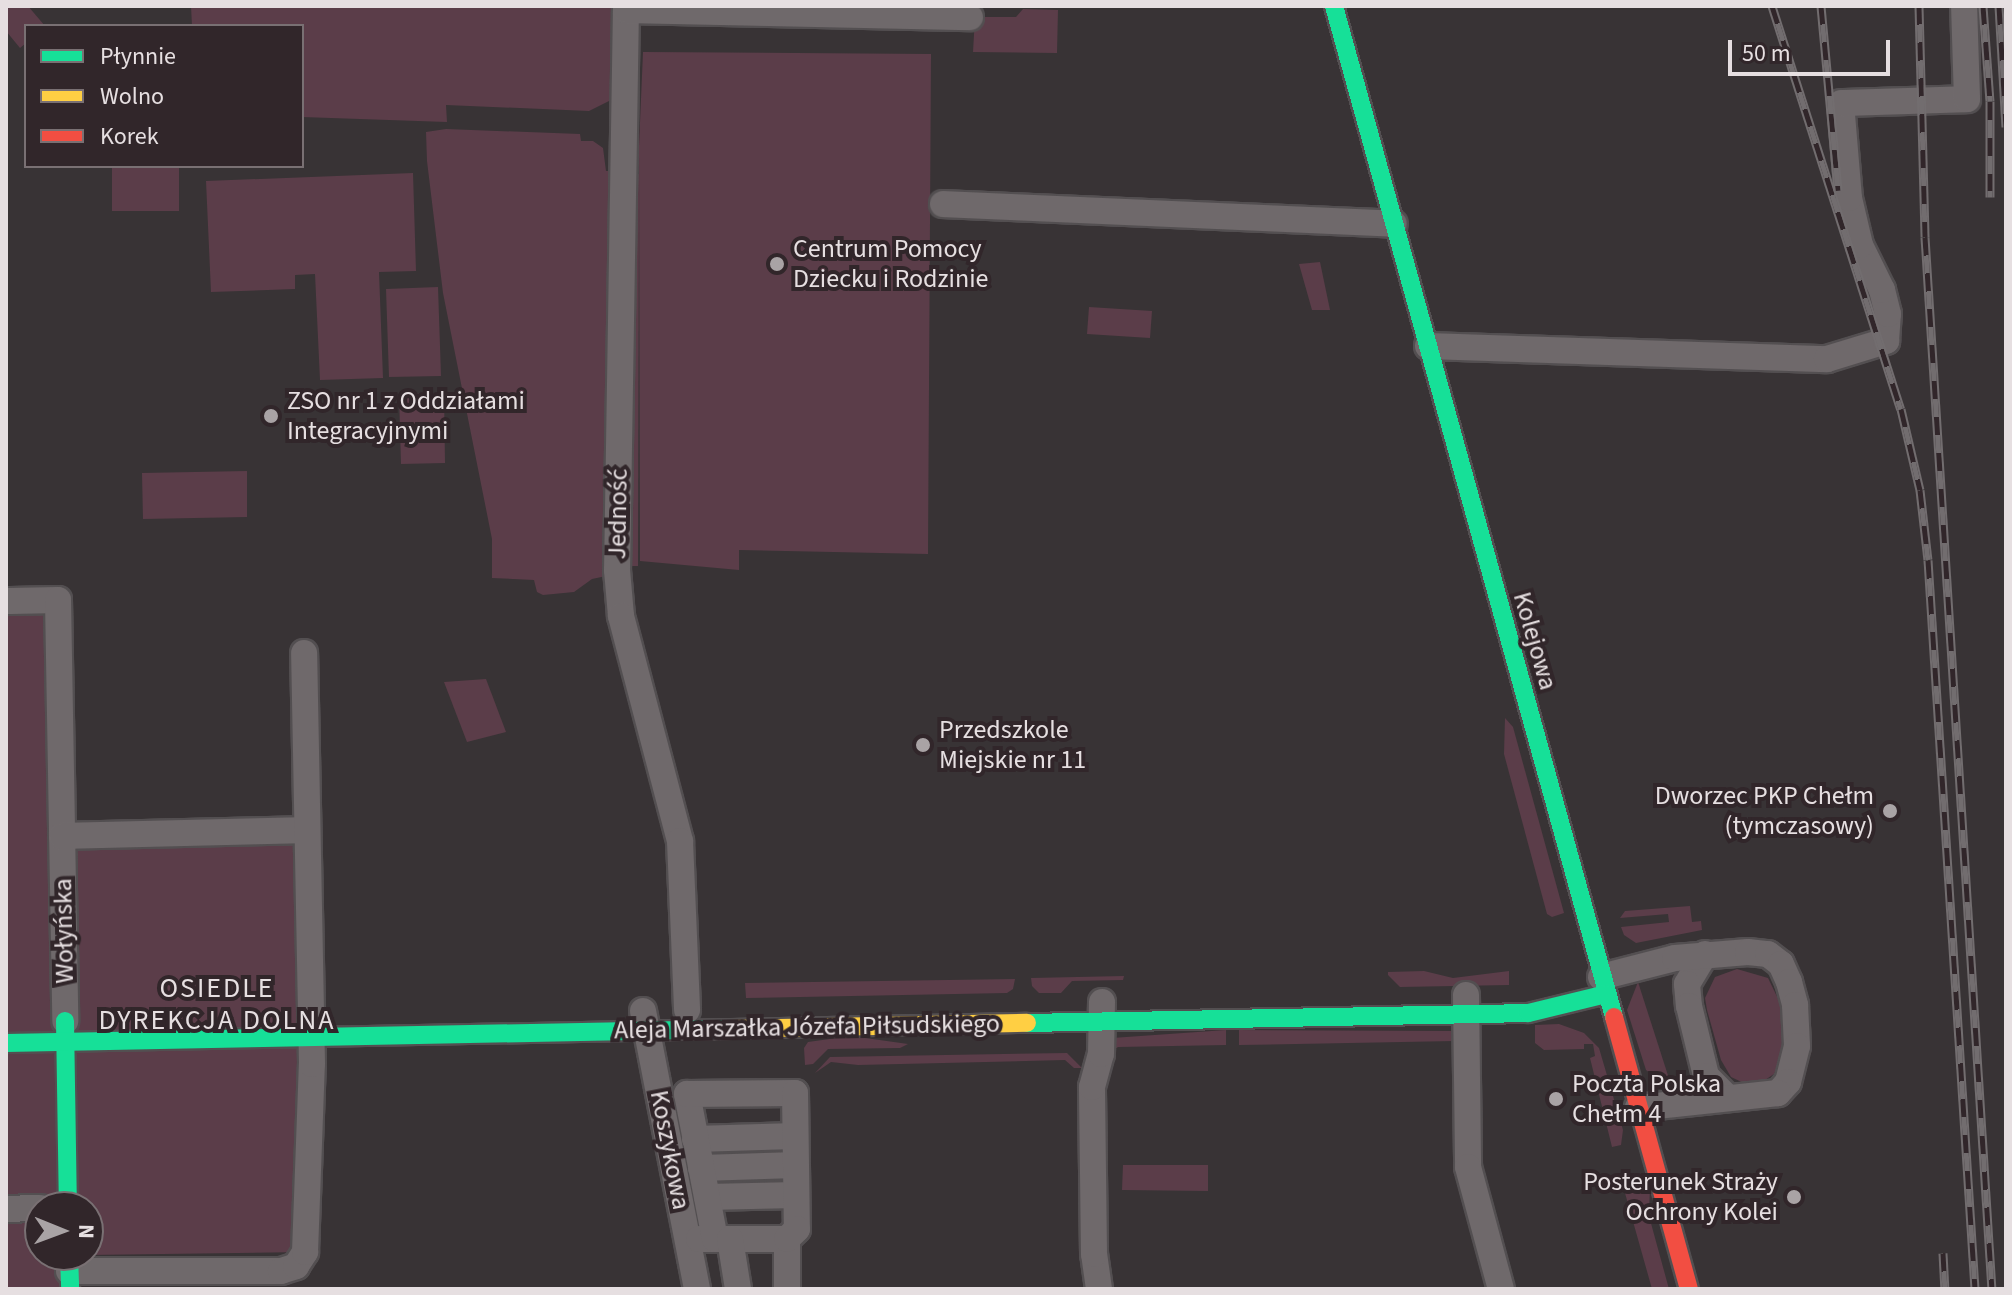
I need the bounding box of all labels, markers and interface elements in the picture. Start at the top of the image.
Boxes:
legend [24,24,304,168]
scale bar [1732,24,1894,74]
text: 50 m [1742,36,1791,71]
text: Płynnie [100,39,176,74]
text: Wolno [100,79,164,114]
text: Korek [100,119,159,154]
place label: Centrum Pomocy Dziecku i Rodzinie [793,233,988,294]
marker: Centrum Pomocy Dziecku i Rodzinie [768,255,786,273]
place label: ZSO nr 1 z Oddziałami Integracyjnymi [287,385,525,446]
marker: ZSO nr 1 z Oddziałami Integracyjnymi [262,407,280,425]
street label: Jedność [602,468,634,560]
street label: Kolejowa [1506,588,1564,694]
place label: Przedszkole Miejskie nr 11 [939,714,1086,776]
marker: Przedszkole Miejskie nr 11 [914,736,932,754]
place label: Dworzec PKP Chełm (tymczasowy) [1655,780,1874,842]
marker: Dworzec PKP Chełm (tymczasowy) [1881,802,1899,820]
street label: Wołyńska [47,878,81,984]
district label: OSIEDLE DYREKCJA DOLNA [99,971,335,1037]
street label: Aleja Marszałka Józefa Piłsudskiego [614,1008,1000,1046]
place label: Poczta Polska Chełm 4 [1572,1068,1721,1130]
street label: Koszykowa [643,1088,697,1212]
marker: Poczta Polska Chełm 4 [1547,1090,1565,1108]
place label: Posterunek Straży Ochrony Kolei [1583,1166,1778,1228]
marker: Posterunek Straży Ochrony Kolei [1785,1188,1803,1206]
north arrow [24,1191,104,1271]
text: N [70,1224,102,1239]

